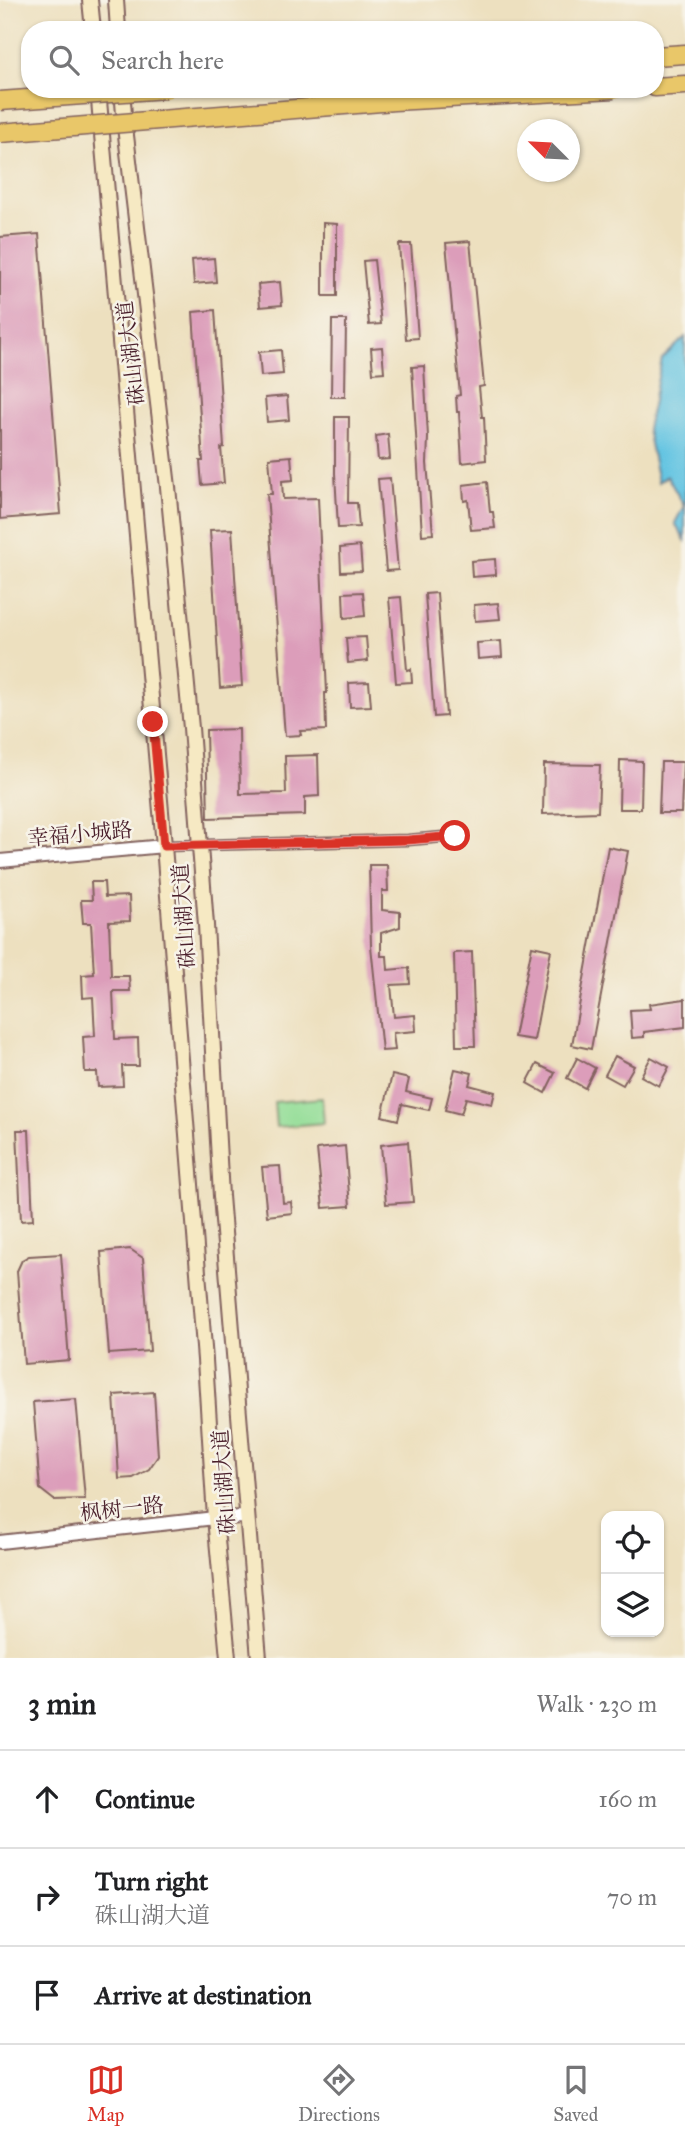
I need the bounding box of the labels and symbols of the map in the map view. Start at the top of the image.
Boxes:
north arrow [517,119,580,182]
street label: 硃山湖大道 [112,299,150,407]
route end [137,706,168,737]
street label: 幸福小城路 [27,816,133,852]
route start [439,820,470,851]
street label: 硃山湖大道 [167,863,201,969]
street label: 硃山湖大道 [207,1429,241,1535]
street label: 枫树一路 [79,1492,165,1526]

